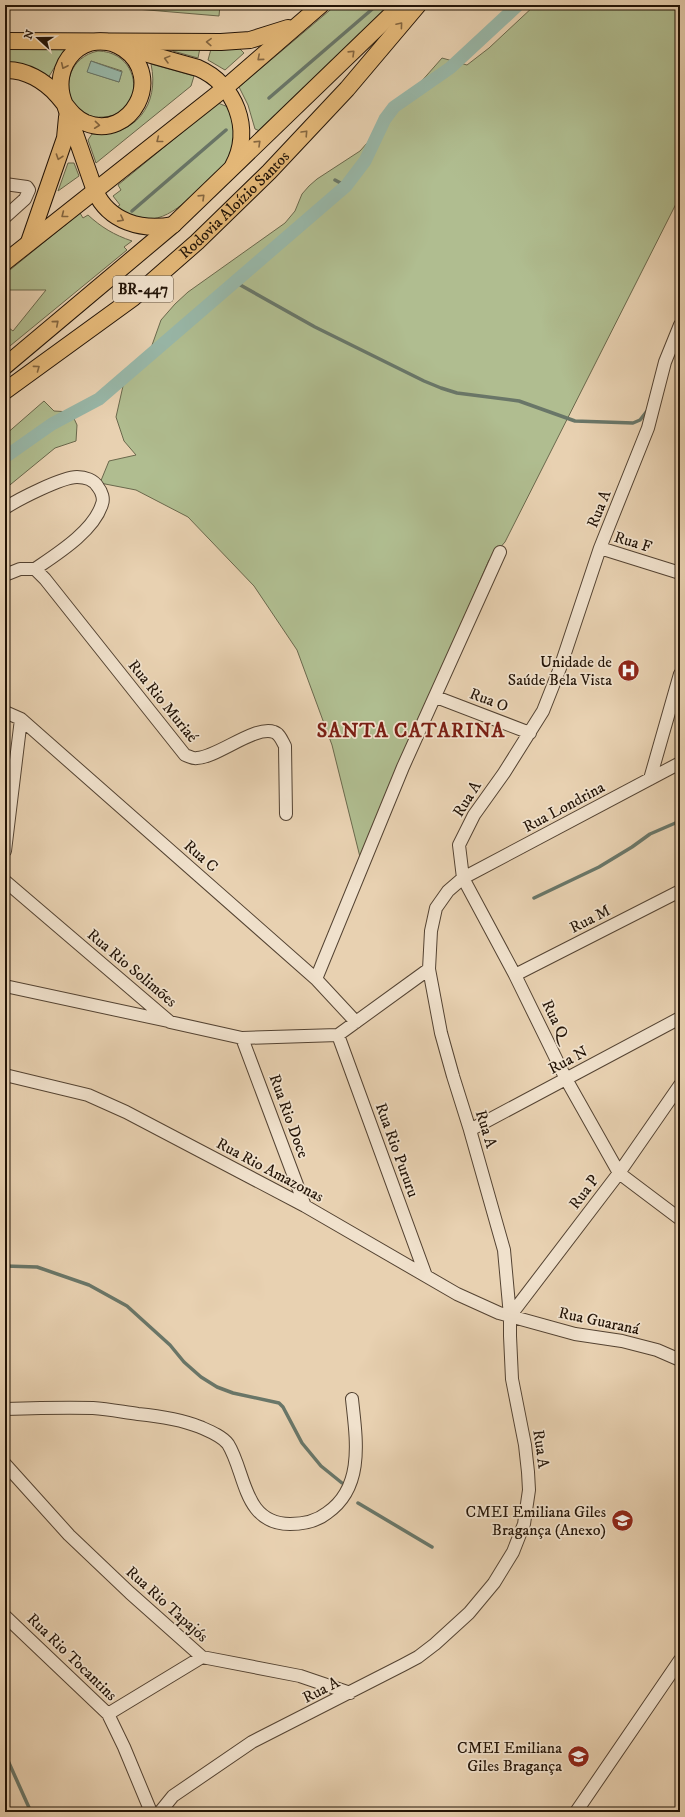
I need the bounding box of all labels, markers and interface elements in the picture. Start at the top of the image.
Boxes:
north arrow [18,18,58,58]
one-way arrow [396,23,403,30]
text: N [21,28,38,41]
one-way arrow [206,37,212,46]
one-way arrow [347,50,355,58]
one-way arrow [257,53,265,60]
one-way arrow [163,55,170,64]
one-way arrow [61,62,69,69]
one-way arrow [94,120,100,129]
one-way arrow [301,131,308,138]
one-way arrow [157,136,164,143]
one-way arrow [253,140,261,148]
street label: Rodovia Aloízio Santos [175,147,294,263]
one-way arrow [55,153,64,160]
one-way arrow [197,195,205,202]
one-way arrow [62,210,69,217]
one-way arrow [117,214,124,221]
road number: BR-447 [113,276,173,302]
one-way arrow [52,320,59,327]
one-way arrow [32,366,39,373]
street label: Rua A [582,487,616,531]
street label: Rua F [612,527,654,557]
place label: Unidade de Saúde Bela Vista [508,652,612,690]
street label: Rua Rio Muriaé [124,656,203,747]
hospital icon: Unidade de Saúde Bela Vista [615,658,641,684]
street label: Rua O [467,684,511,716]
district label: SANTA CATARINA [317,719,505,744]
street label: Rua A [448,777,486,821]
street label: Rua Londrina [520,777,608,837]
street label: Rua C [180,836,222,876]
street label: Rua M [566,900,614,938]
street label: Rua Rio Solimões [83,925,181,1011]
street label: Rua Q [537,996,576,1048]
street label: Rua N [545,1041,591,1079]
street label: Rua Rio Doce [265,1071,314,1161]
street label: Rua Rio Pururu [371,1100,423,1200]
street label: Rua A [471,1108,501,1151]
street label: Rua Rio Amazonas [213,1133,327,1207]
street label: Rua P [565,1171,603,1213]
street label: Rua Guaraná [557,1303,641,1339]
street label: Rua A [528,1428,554,1470]
place label: CMEI Emiliana Giles Bragança (Anexo) [466,1502,606,1540]
school or university icon: CMEI Emiliana Giles Bragança (Anexo) [609,1508,635,1534]
street label: Rua Rio Tapajós [122,1562,212,1646]
street label: Rua Rio Tocantins [23,1609,121,1705]
street label: Rua A [299,1672,344,1708]
place label: CMEI Emiliana Giles Bragança [457,1738,562,1776]
school or university icon: CMEI Emiliana Giles Bragança [565,1744,591,1770]

